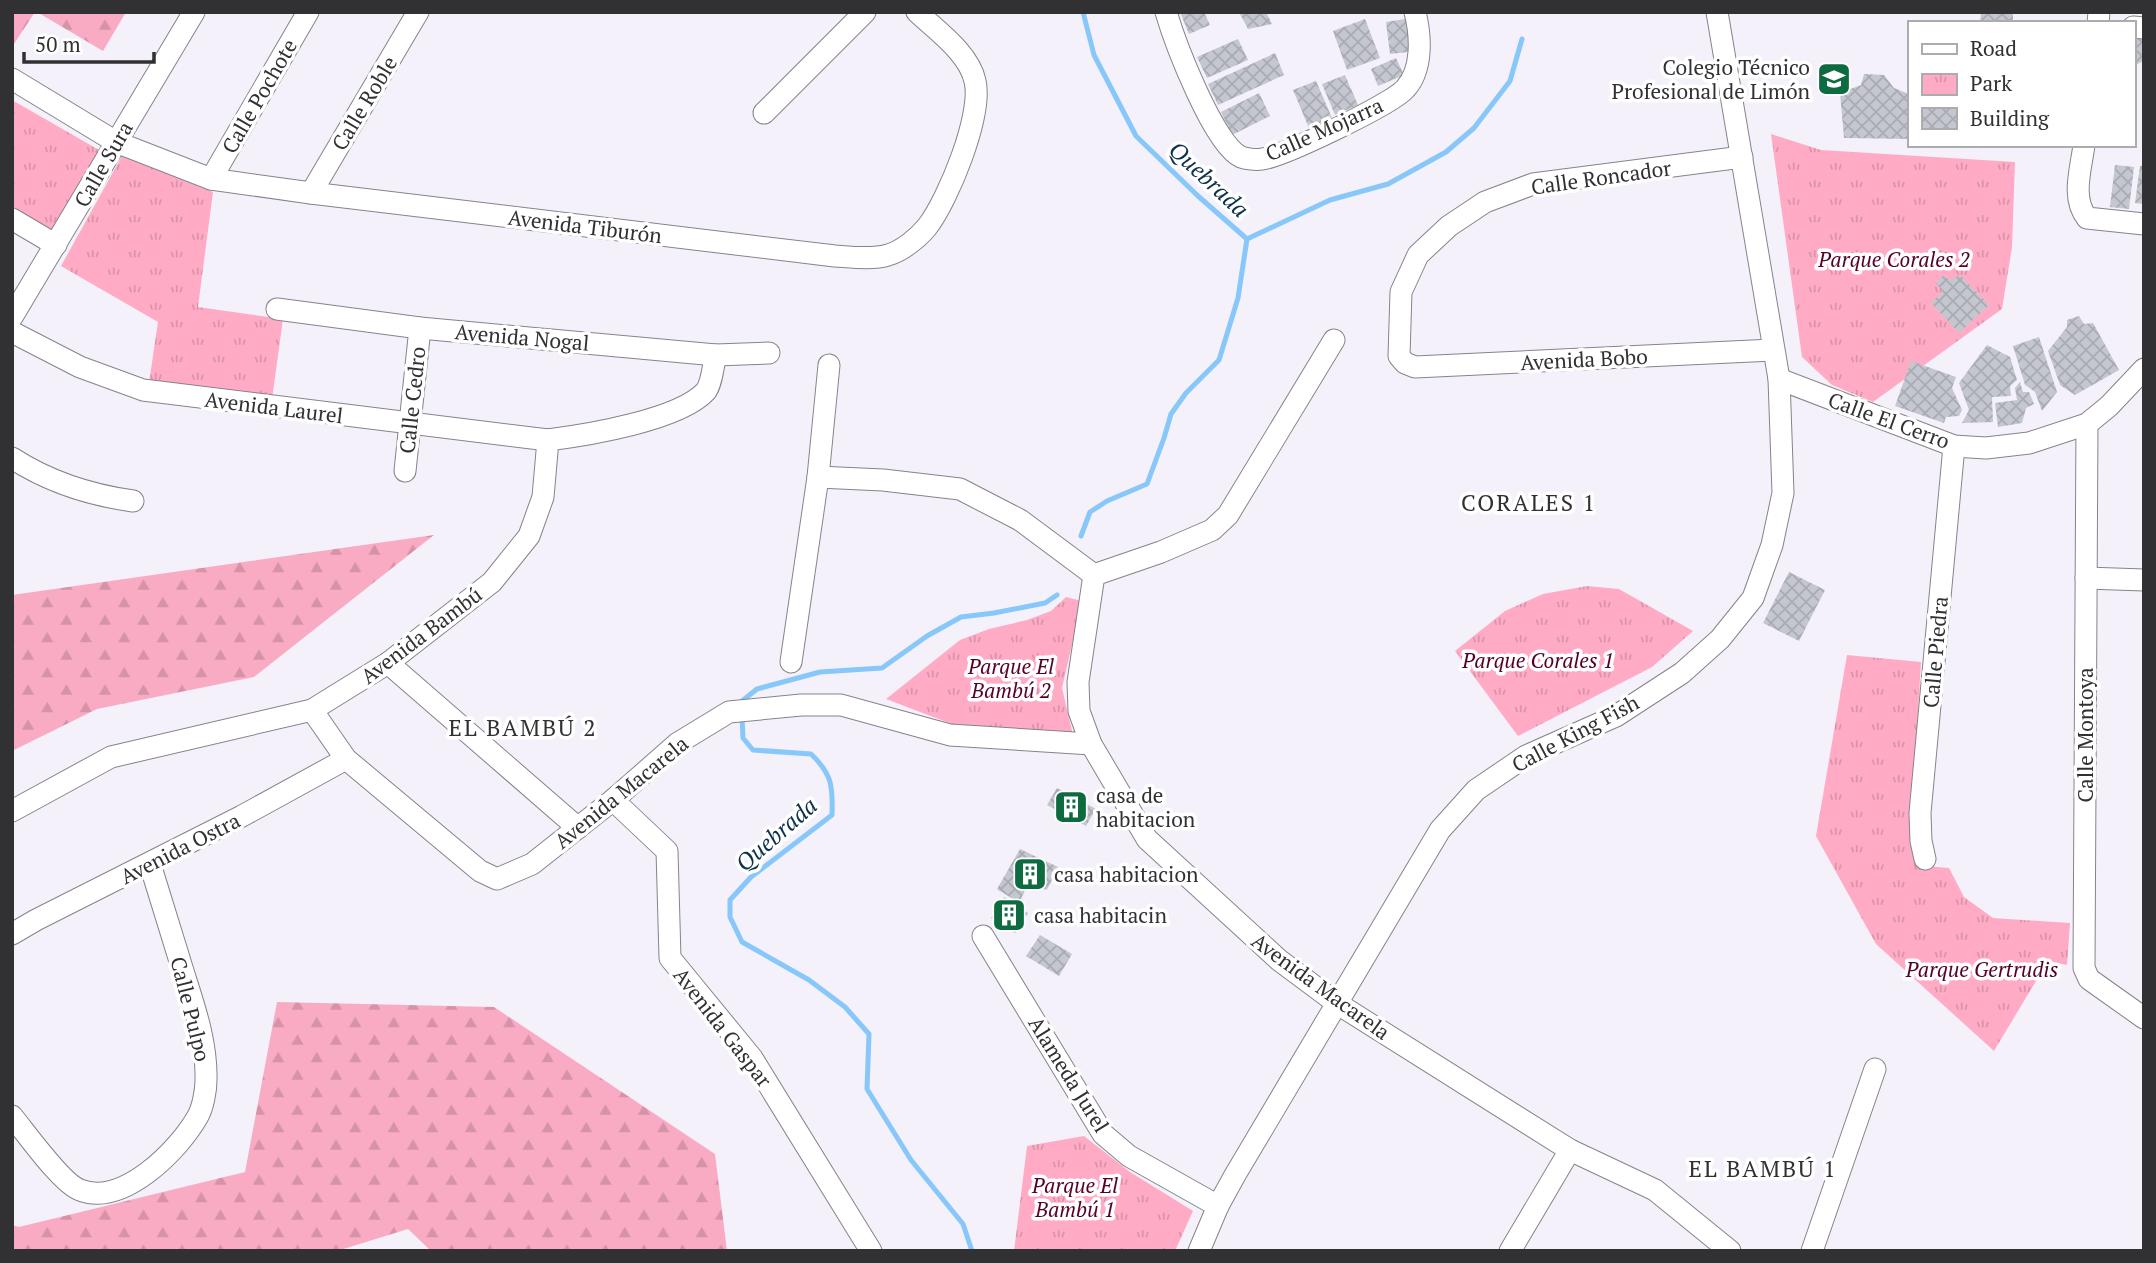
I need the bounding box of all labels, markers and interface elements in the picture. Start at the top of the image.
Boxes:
scale bar [24,21,154,65]
legend [1908,21,2135,147]
text: 50 m [35,30,81,58]
street label: Calle Pochote [215,34,303,158]
text: Road [1970,34,2017,62]
street label: Calle Roble [325,51,403,155]
place label: Colegio Técnico Profesional de Limón [1612,53,1811,105]
school or university icon: Colegio Técnico Profesional de Limón [1815,60,1853,98]
text: Park [1970,69,2012,97]
street label: Calle Mojarra [1261,91,1387,167]
text: Building [1970,104,2050,132]
street label: Calle Sura [67,116,139,212]
water label: Quebrada [1162,134,1256,224]
street label: Calle Roncador [1529,153,1673,201]
street label: Avenida Tiburón [506,203,664,249]
park label: Parque Corales 2 [1817,245,1970,273]
street label: Avenida Nogal [454,317,590,357]
street label: Avenida Bobo [1520,342,1648,376]
street label: Calle Cedro [392,345,432,455]
street label: Avenida Laurel [203,385,345,429]
street label: Calle El Cerro [1824,385,1954,455]
district label: CORALES 1 [1461,487,1597,518]
street label: Avenida Bambú [355,580,487,690]
street label: Calle Piedra [1916,595,1954,709]
park label: Parque Corales 1 [1461,646,1614,674]
park label: Parque El Bambú 2 [967,652,1054,704]
street label: Calle Montoya [2071,667,2099,802]
street label: Calle King Fish [1507,688,1643,778]
district label: EL BAMBÚ 2 [449,712,597,743]
street label: Avenida Macarela [548,729,694,855]
place label: casa de habitacion [1096,781,1196,833]
building icon: casa de habitacion [1052,788,1090,826]
water label: Quebrada [729,790,823,878]
street label: Avenida Ostra [115,806,245,890]
building icon: casa habitacion [1011,855,1049,893]
place label: casa habitacion [1054,860,1199,888]
building icon: casa habitacin [990,896,1028,934]
place label: casa habitacin [1034,901,1167,929]
street label: Avenida Macarela [1246,926,1396,1046]
street label: Calle Pulpo [164,954,218,1064]
park label: Parque Gertrudis [1905,955,2058,983]
street label: Avenida Gaspar [667,961,779,1093]
street label: Alameda Jurel [1022,1011,1116,1137]
district label: EL BAMBÚ 1 [1689,1153,1837,1184]
park label: Parque El Bambú 1 [1031,1171,1118,1223]

